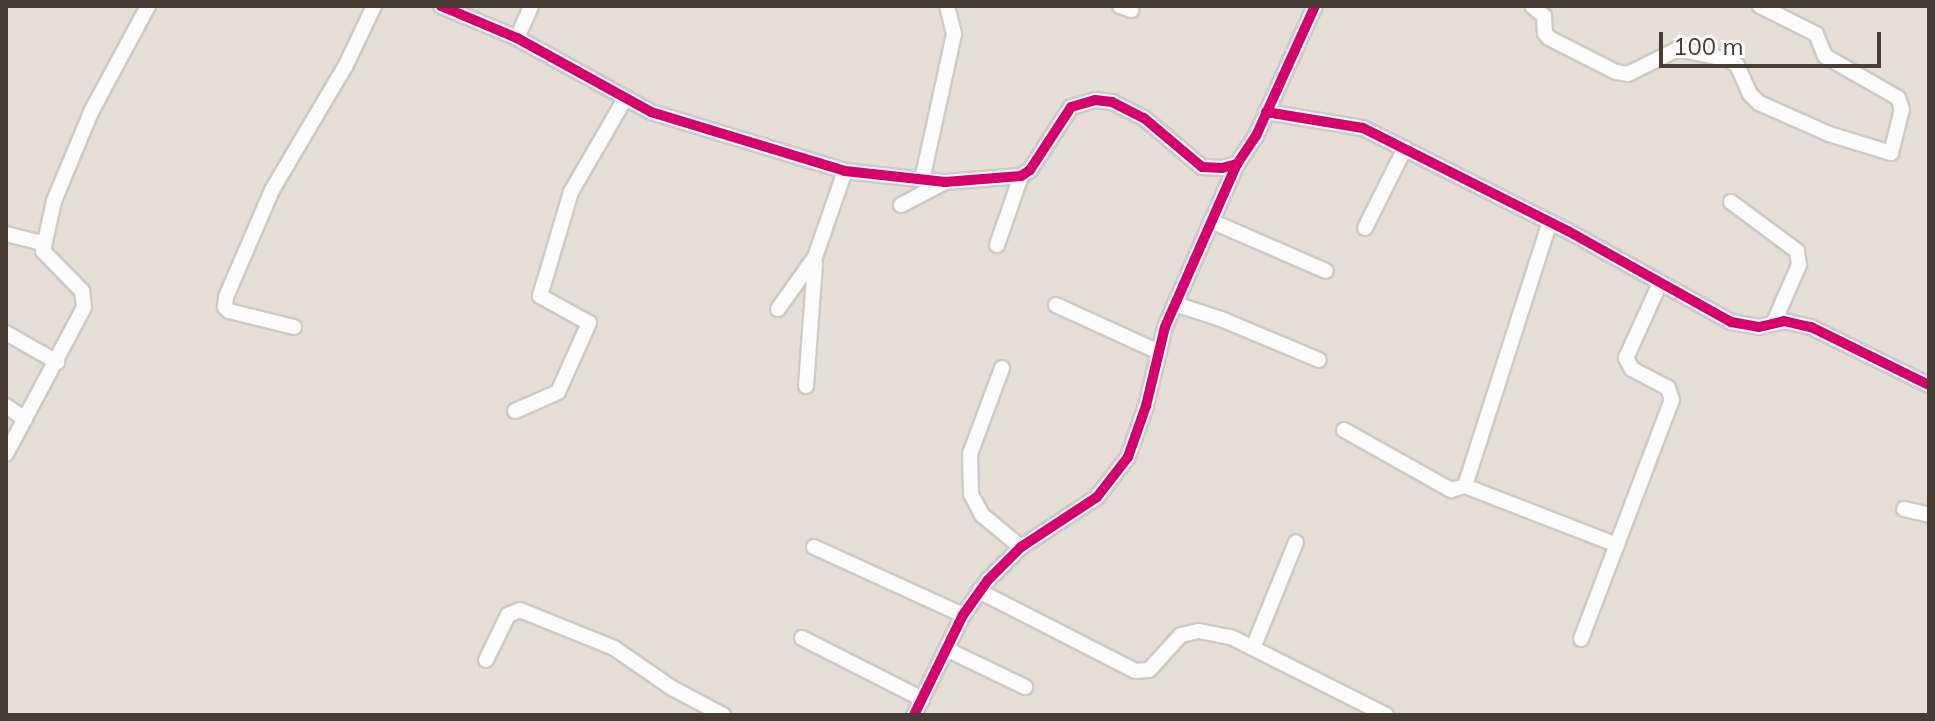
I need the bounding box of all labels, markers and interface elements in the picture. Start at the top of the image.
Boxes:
scale bar [1663,16,1885,66]
text: 100 m [1673,31,1744,61]

